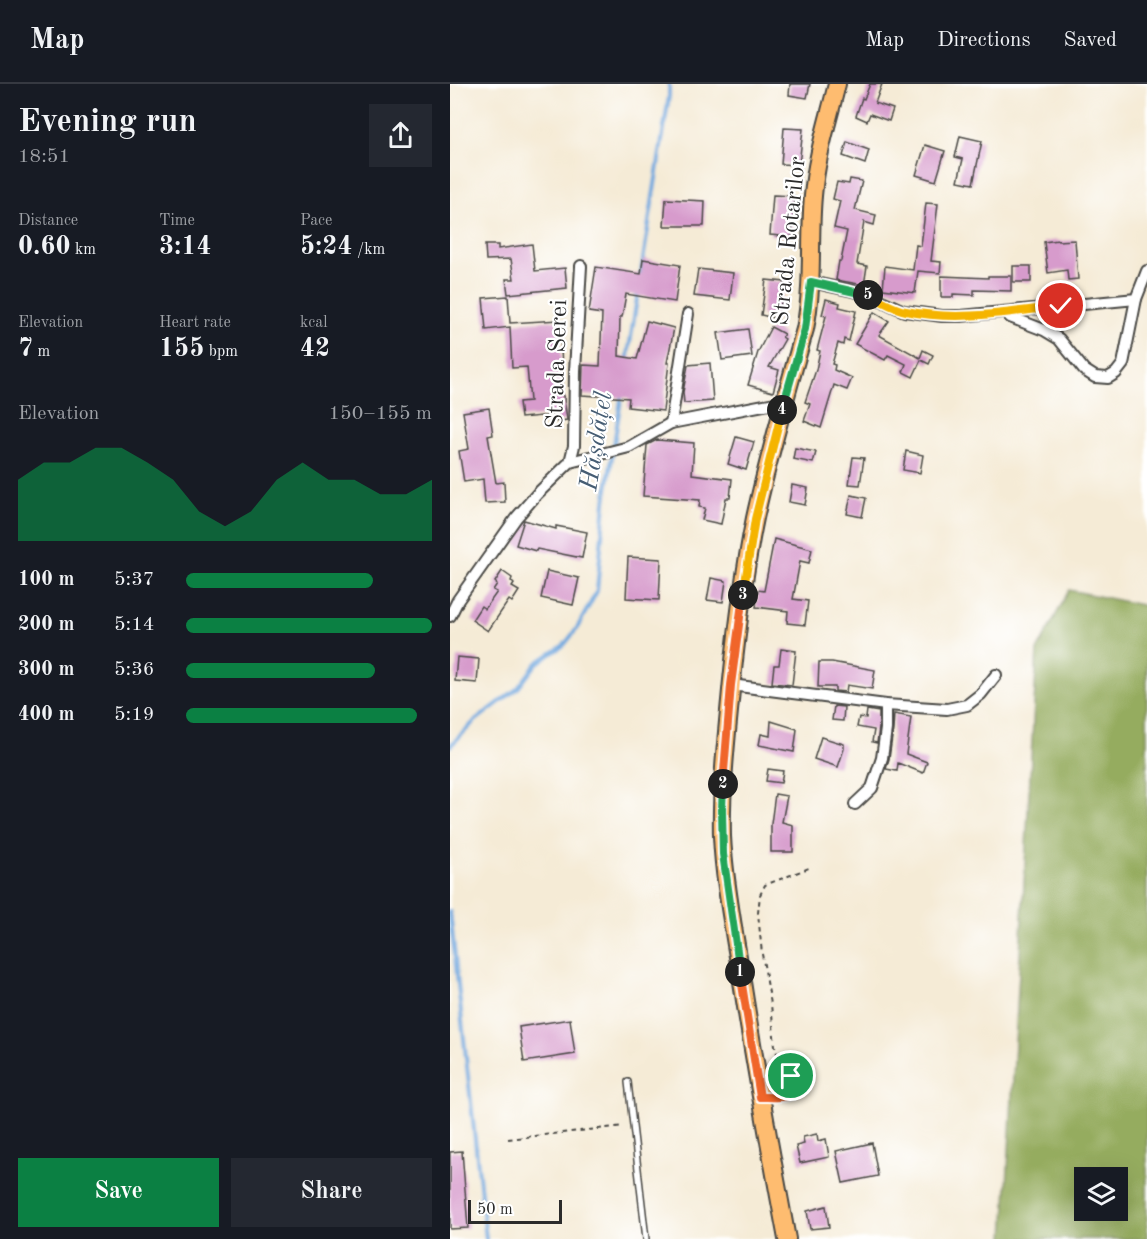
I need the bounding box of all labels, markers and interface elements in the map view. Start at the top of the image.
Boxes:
text: Map [30,27,84,55]
text: Map [865,30,904,51]
text: Directions [937,30,1031,51]
text: Saved [1064,30,1117,51]
button: share [369,104,432,167]
text: Evening run [18,106,197,139]
text: 18:51 [18,147,70,167]
street label: Strada Rotarilor [769,155,811,327]
text: Distance [18,213,78,229]
text: Time [159,213,195,229]
text: Pace [300,213,332,229]
text: 0.60 [18,234,71,260]
text: 3:14 [159,234,212,260]
text: 5:24 [300,234,353,260]
text: km [71,242,96,258]
text: /km [353,242,385,258]
pin: 5 [853,280,883,310]
pin [1035,280,1086,331]
text: 5 [863,287,873,303]
icon: check [1044,289,1077,322]
street label: Strada Serei [544,299,572,429]
text: Elevation [18,315,83,331]
text: Heart rate [159,315,231,331]
text: kcal [300,315,328,331]
text: 7 [18,336,33,362]
text: 155 [159,336,204,362]
text: 42 [300,336,330,362]
text: m [33,344,50,360]
text: bpm [204,344,238,360]
water label: Hășdățel [576,390,619,494]
pin: 4 [767,395,797,425]
text: 4 [777,402,787,418]
text: Elevation [18,404,99,424]
text: 150–155 m [329,404,432,424]
text: 100 m [18,570,74,590]
text: 5:37 [114,570,154,590]
pin: 3 [728,580,758,610]
text: 3 [738,587,748,603]
text: 200 m [18,615,74,635]
text: 5:14 [114,615,154,635]
text: 300 m [18,660,74,680]
text: 5:36 [114,660,154,680]
text: 400 m [18,705,74,725]
text: 5:19 [114,705,154,725]
pin: 2 [708,769,738,799]
text: 2 [718,776,728,792]
pin: 1 [725,957,755,987]
text: 1 [735,964,745,980]
pin [765,1050,816,1101]
icon: arrive [774,1059,807,1092]
button: Save [18,1158,219,1227]
button: Share [231,1158,432,1227]
map controls [1074,1167,1128,1221]
button: layers [1074,1167,1128,1221]
scale bar [468,1197,562,1224]
text: 50 m [477,1202,513,1218]

